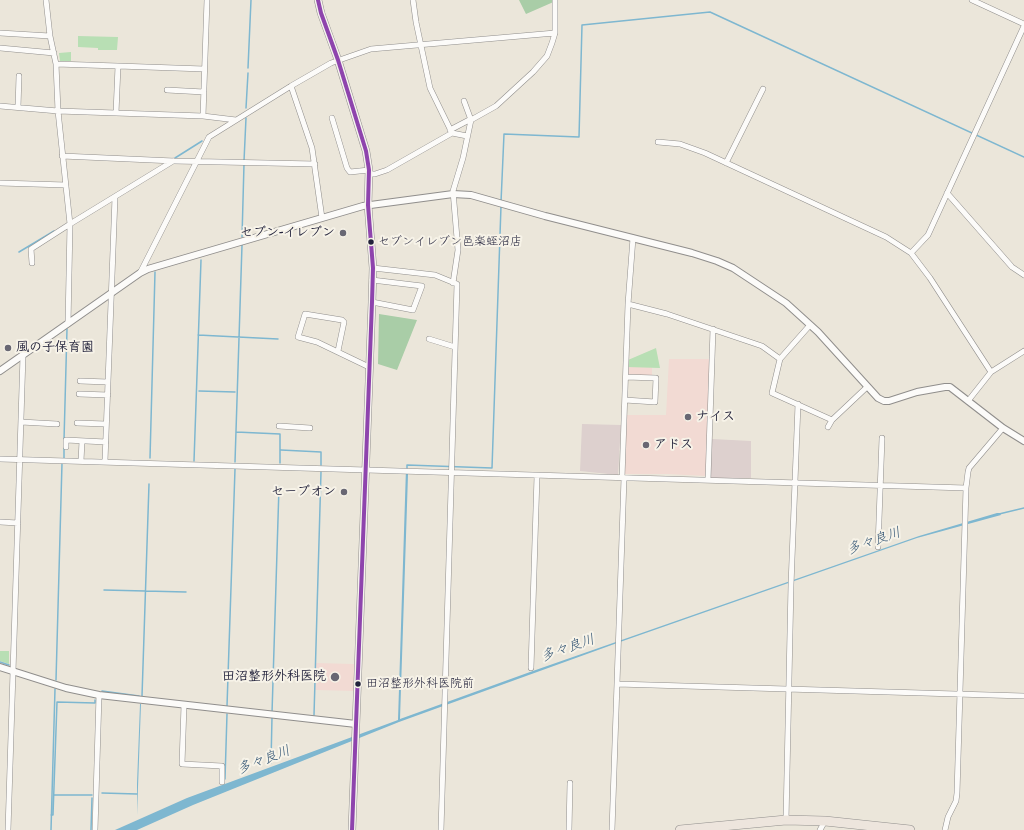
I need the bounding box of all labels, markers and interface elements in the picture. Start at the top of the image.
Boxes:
place label: セブン-イレブン [240,225,335,241]
marker: セブン-イレブン [338,228,348,238]
place label: セブンイレブン邑楽蛭沼店 [378,235,522,249]
marker: セブンイレブン邑楽蛭沼店 [366,237,376,247]
place label: 風の子保育園 [16,340,94,356]
marker: 風の子保育園 [3,343,13,353]
place label: ナイス [696,409,735,425]
marker: ナイス [683,412,693,422]
place label: アドス [654,437,693,453]
marker: アドス [641,440,651,450]
place label: セーブオン [271,484,336,500]
marker: セーブオン [339,487,349,497]
water label: 多々良川 [845,525,903,559]
water label: 多々良川 [539,632,597,666]
place label: 田沼整形外科医院 [222,669,326,685]
marker: 田沼整形外科医院 [329,671,341,683]
place label: 田沼整形外科医院前 [366,677,474,691]
marker: 田沼整形外科医院前 [353,679,363,689]
water label: 多々良川 [235,743,293,779]

